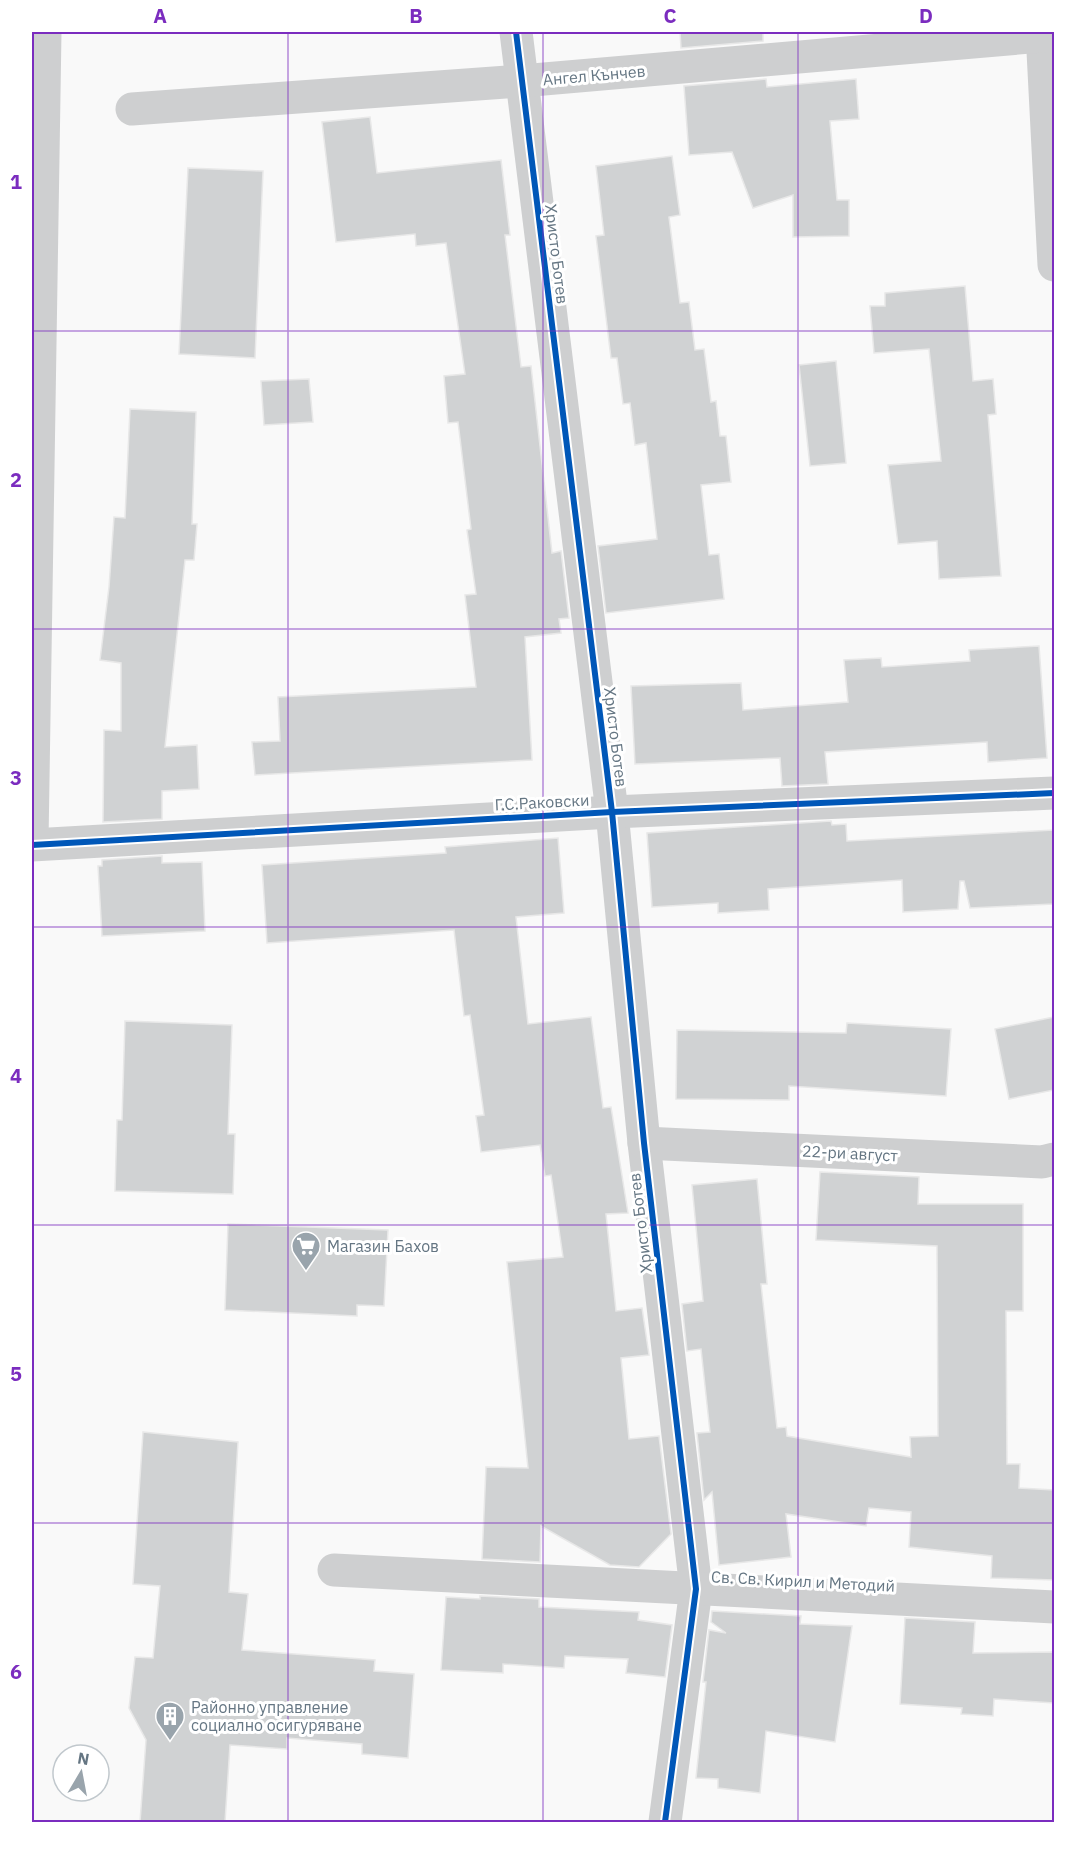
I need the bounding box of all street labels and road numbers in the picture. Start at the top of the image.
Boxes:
street label: Ангел Кънчев [542,61,646,89]
street label: Христо Ботев [541,203,573,305]
street label: Христо Ботев [600,686,632,788]
street label: Г.С.Раковски [494,790,590,814]
street label: 22-ри август [802,1141,899,1166]
street label: Христо Ботев [624,1172,656,1274]
street label: Св. Св. Кирил и Методий [711,1566,895,1596]

